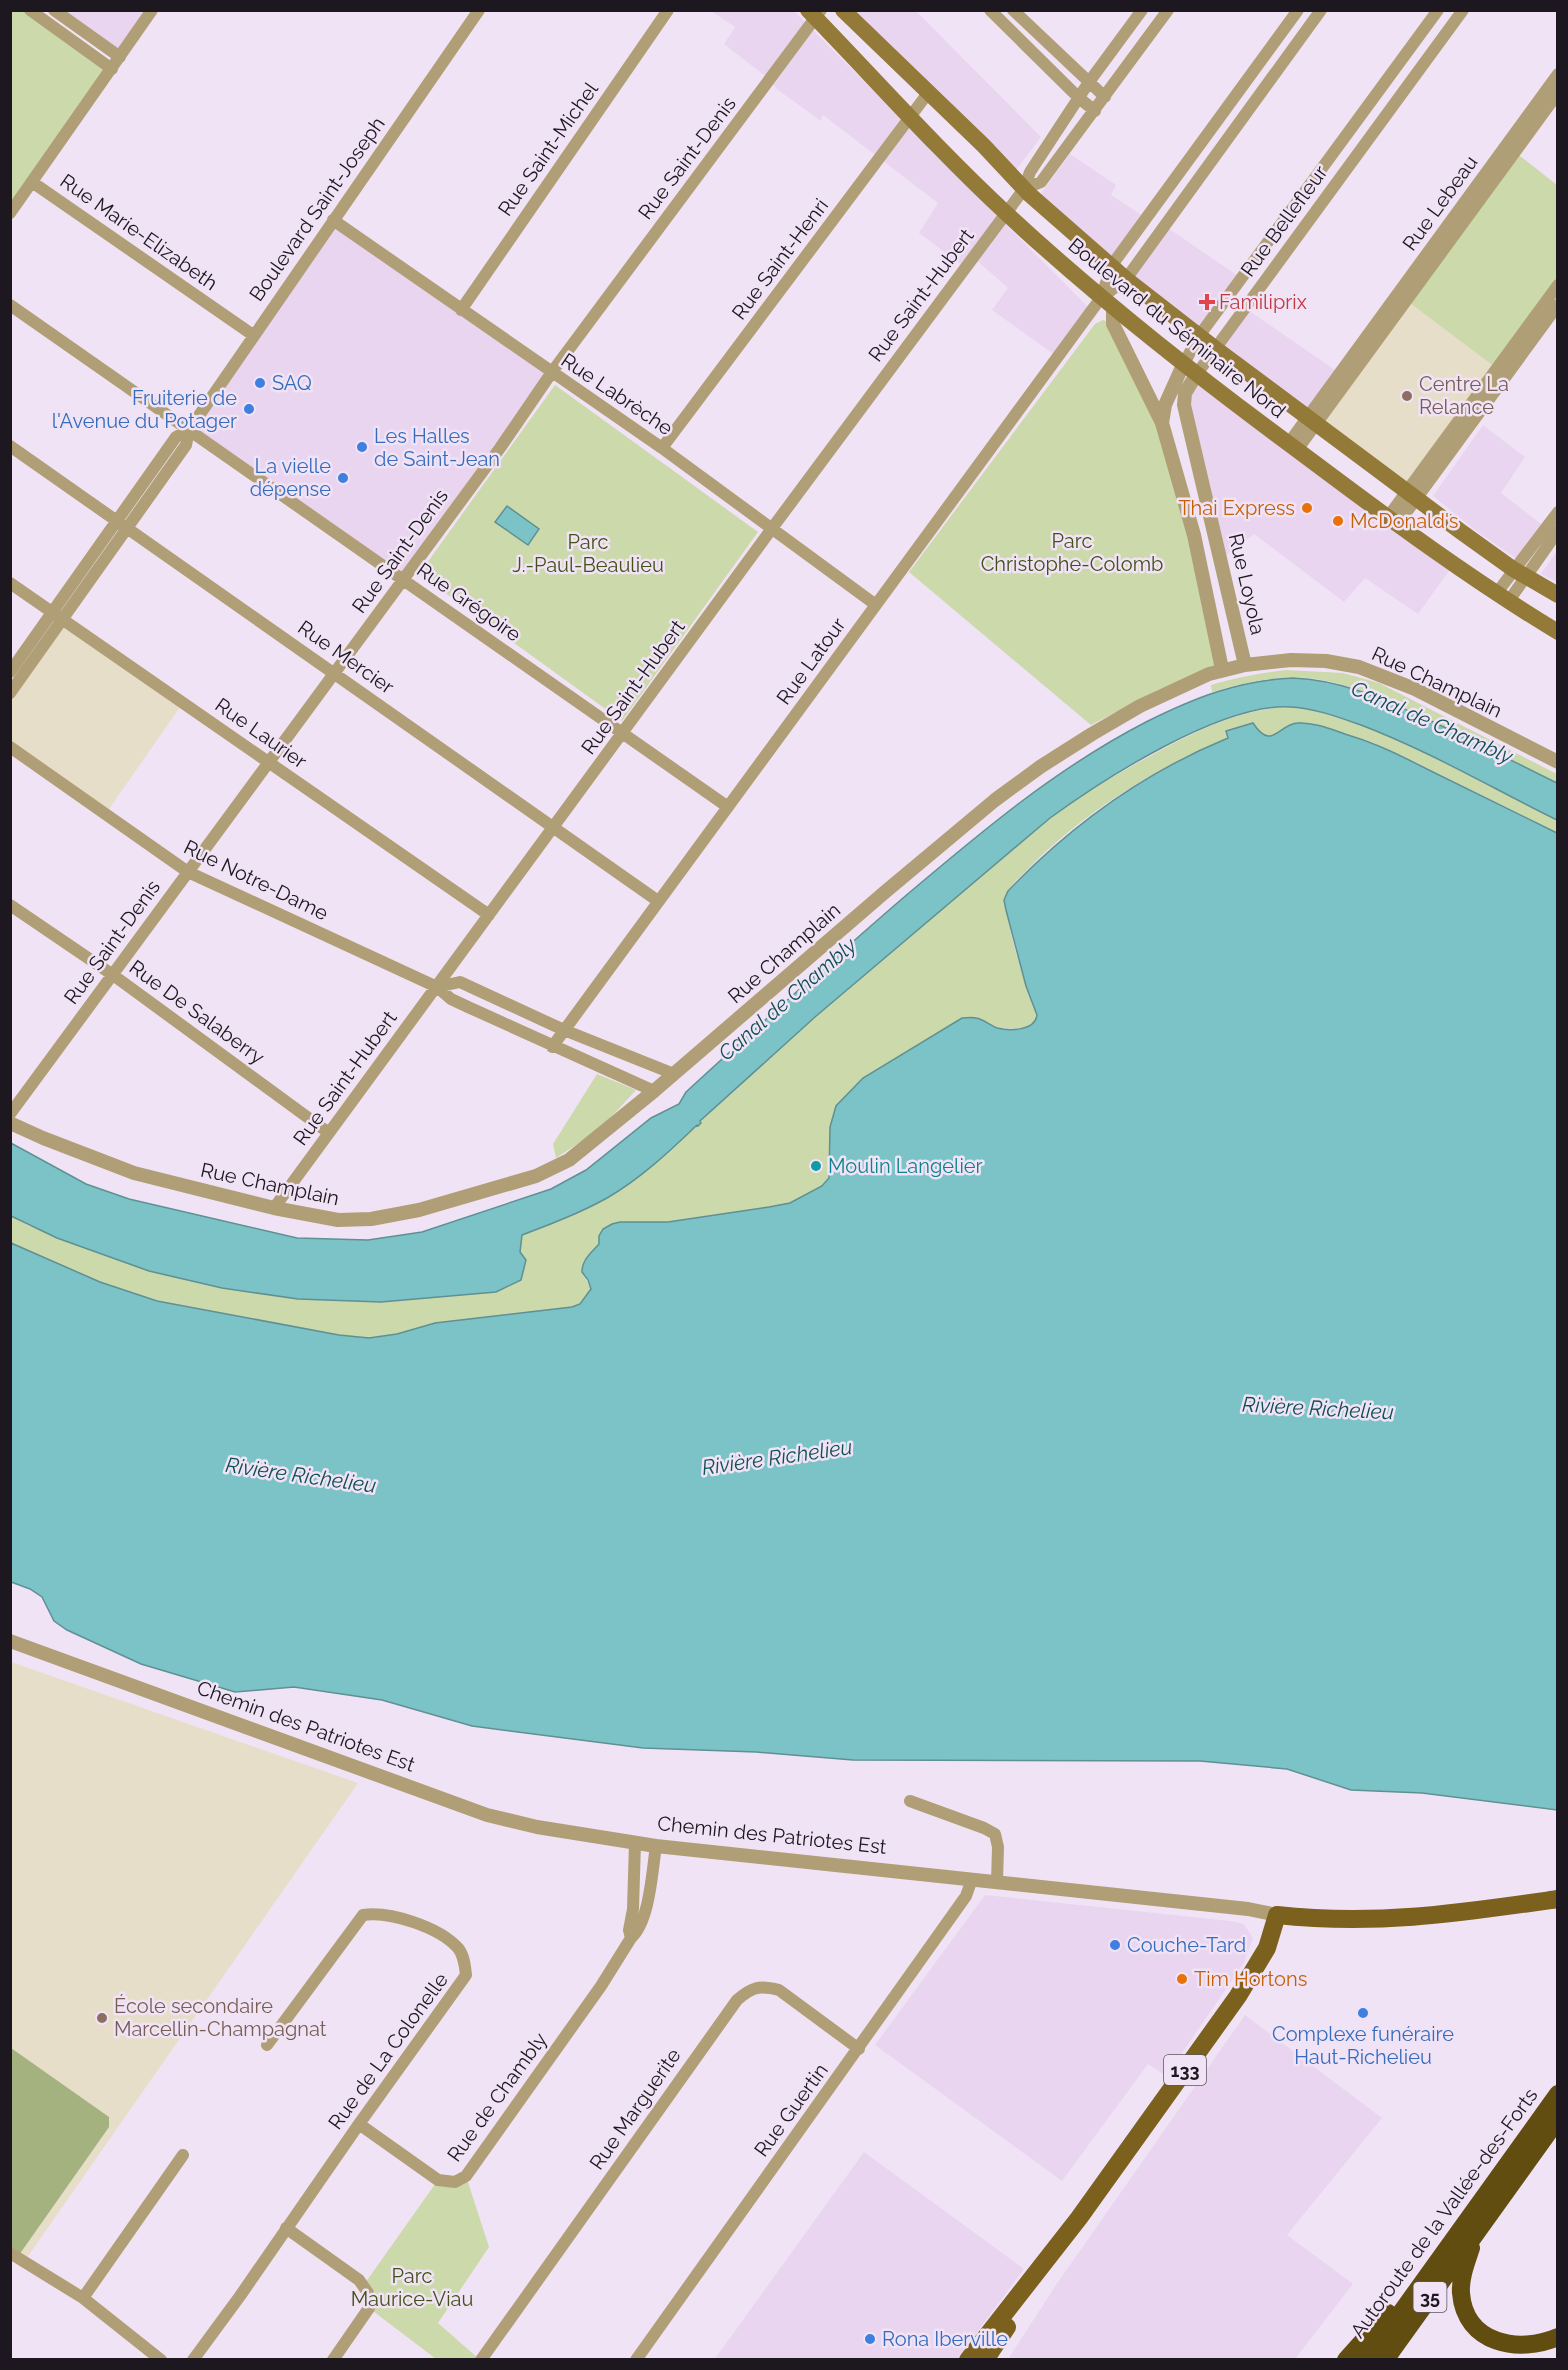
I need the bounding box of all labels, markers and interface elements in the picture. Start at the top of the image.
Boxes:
street label: Rue Saint-Michel [493,77,603,220]
street label: Rue Saint-Denis [633,92,741,224]
street label: Boulevard Saint-Joseph [244,112,390,306]
street label: Rue Lebeau [1397,151,1483,255]
street label: Rue Bellefleur [1236,161,1332,281]
street label: Rue Marie-Elizabeth [56,169,222,295]
street label: Rue Saint-Henri [727,194,833,324]
street label: Rue Saint-Hubert [863,224,979,366]
street label: Boulevard du Séminaire Nord [1064,233,1290,423]
place label: Familiprix [1219,290,1307,314]
marker: Familiprix [1200,295,1214,309]
street label: Rue Labrèche [557,348,678,440]
place label: SAQ [272,371,312,395]
place label: Centre La Relance [1419,372,1509,419]
marker: SAQ [253,376,267,390]
place label: Fruiterie de l'Avenue du Potager [52,386,237,433]
marker: Centre La Relance [1400,389,1414,403]
marker: Fruiterie de l'Avenue du Potager [242,402,256,416]
place label: Les Halles de Saint-Jean [374,424,500,471]
marker: Les Halles de Saint-Jean [355,440,369,454]
place label: La vielle dépense [250,454,331,501]
marker: La vielle dépense [336,471,350,485]
street label: Rue Saint-Denis [347,484,453,618]
place label: Thai Express [1178,496,1295,520]
marker: Thai Express [1300,501,1314,515]
place label: McDonald's [1350,509,1458,533]
marker: McDonald's [1331,514,1345,528]
park label: Parc Christophe-Colomb [981,529,1163,576]
park label: Parc J.-Paul-Beaulieu [512,530,664,577]
street label: Rue Loyola [1224,531,1270,637]
street label: Rue Grégoire [412,557,526,647]
street label: Rue Latour [771,613,851,709]
street label: Rue Mercier [293,615,399,699]
street label: Rue Saint-Hubert [576,615,690,759]
street label: Rue Champlain [1368,641,1506,723]
water label: Canal de Chambly [1347,675,1517,769]
street label: Rue Laurier [211,693,311,773]
street label: Rue Notre-Dame [180,835,332,925]
street label: Rue Saint-Denis [59,875,165,1009]
street label: Rue Champlain [723,898,845,1008]
water label: Canal de Chambly [713,932,862,1066]
street label: Rue De Salaberry [125,955,269,1069]
street label: Rue Saint-Hubert [288,1006,402,1150]
place label: Moulin Langelier [828,1154,983,1178]
street label: Rue Champlain [199,1158,341,1210]
marker: Moulin Langelier [809,1159,823,1173]
water label: Rivière Richelieu [1242,1392,1394,1424]
water label: Rivière Richelieu [700,1434,854,1480]
water label: Rivière Richelieu [224,1452,378,1498]
street label: Chemin des Patriotes Est [194,1675,418,1777]
street label: Chemin des Patriotes Est [656,1811,888,1859]
place label: Couche-Tard [1127,1933,1246,1957]
marker: Couche-Tard [1108,1938,1122,1952]
place label: Tim Hortons [1194,1967,1307,1991]
street label: Rue de La Colonelle [323,1968,453,2134]
marker: Tim Hortons [1175,1972,1189,1986]
place label: École secondaire Marcellin-Champagnat [114,1994,327,2041]
marker: Complexe funéraire Haut-Richelieu [1356,2006,1370,2020]
marker: École secondaire Marcellin-Champagnat [95,2011,109,2025]
place label: Complexe funéraire Haut-Richelieu [1272,2022,1454,2069]
street label: Rue de Chambly [442,2028,552,2166]
street label: Rue Marguerite [584,2044,686,2174]
road number: 133 [1164,2055,1206,2085]
street label: Rue Guertin [749,2059,833,2161]
street label: Autoroute de la Vallée-des-Forts [1345,2084,1543,2342]
park label: Parc Maurice-Viau [351,2264,473,2311]
road number: 35 [1414,2282,1446,2312]
place label: Rona Iberville [882,2327,1008,2351]
marker: Rona Iberville [863,2332,877,2346]

